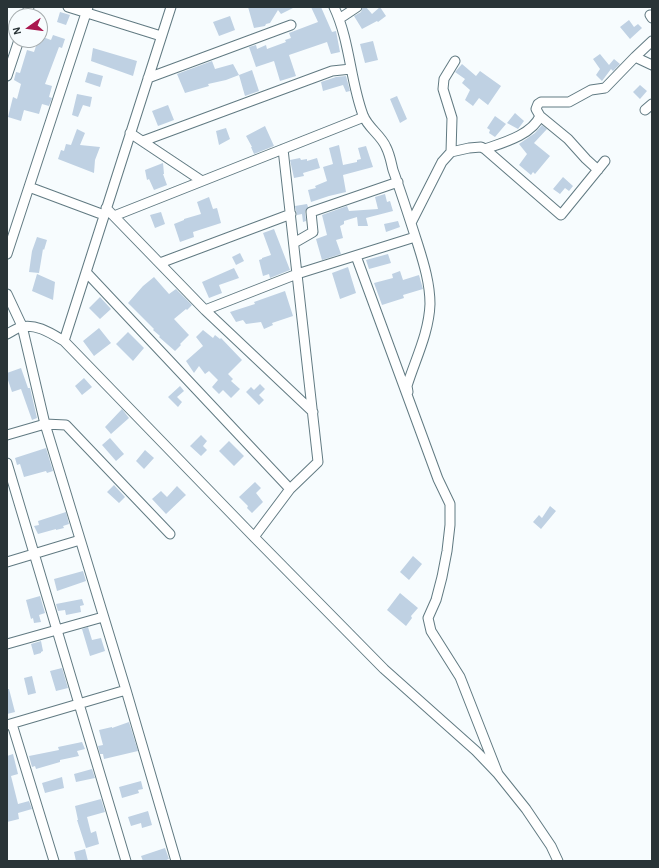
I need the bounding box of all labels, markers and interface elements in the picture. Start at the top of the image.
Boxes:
north arrow [8,8,48,48]
text: N [11,26,23,36]

